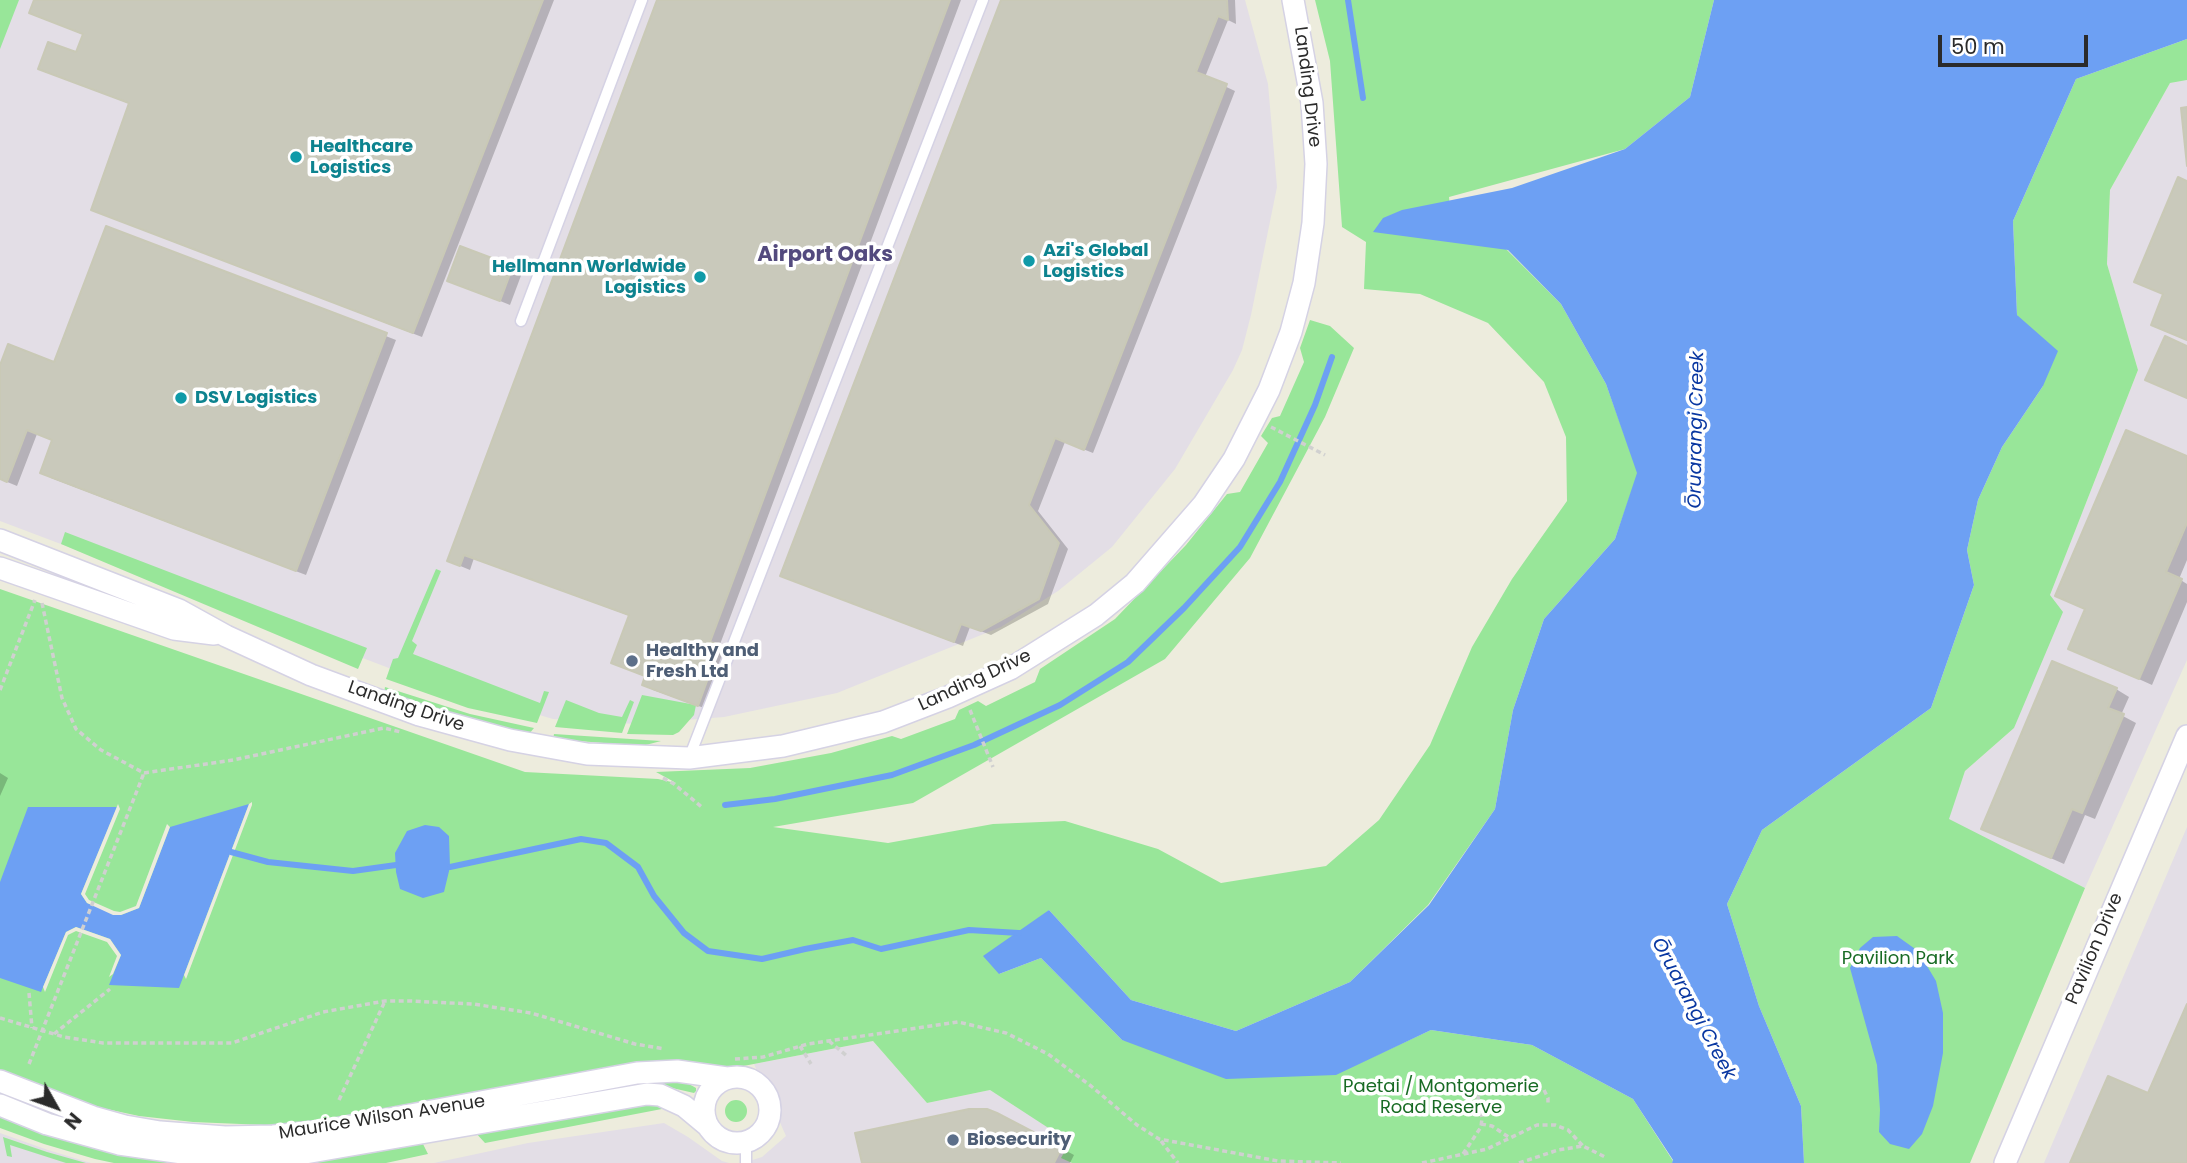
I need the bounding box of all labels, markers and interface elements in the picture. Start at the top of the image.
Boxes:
scale bar [1942,21,2092,65]
street label: Landing Drive [1289,25,1325,149]
text: 50 m [1951,32,2005,61]
place label: Healthcare Logistics [310,136,413,178]
marker: Healthcare Logistics [288,149,304,165]
place label: Azi's Global Logistics [1043,240,1149,282]
district label: Airport Oaks [757,243,893,269]
marker: Azi's Global Logistics [1021,253,1037,269]
place label: Hellmann Worldwide Logistics [492,256,686,298]
marker: Hellmann Worldwide Logistics [692,269,708,285]
water label: Ōruarangi Creek [1684,351,1710,509]
place label: DSV Logistics [195,387,317,409]
marker: DSV Logistics [173,390,189,406]
place label: Healthy and Fresh Ltd [646,640,759,682]
street label: Landing Drive [915,645,1035,717]
marker: Healthy and Fresh Ltd [624,653,640,669]
street label: Landing Drive [345,677,467,737]
street label: Pavilion Drive [2062,890,2128,1008]
water label: Ōruarangi Creek [1646,934,1740,1084]
park label: Pavilion Park [1842,948,1954,970]
north arrow [21,1072,91,1142]
park label: Paetai / Montgomerie Road Reserve [1343,1076,1539,1118]
street label: Maurice Wilson Avenue [277,1091,487,1145]
text: N [58,1107,87,1135]
place label: Biosecurity [967,1129,1071,1151]
marker: Biosecurity [945,1132,961,1148]

